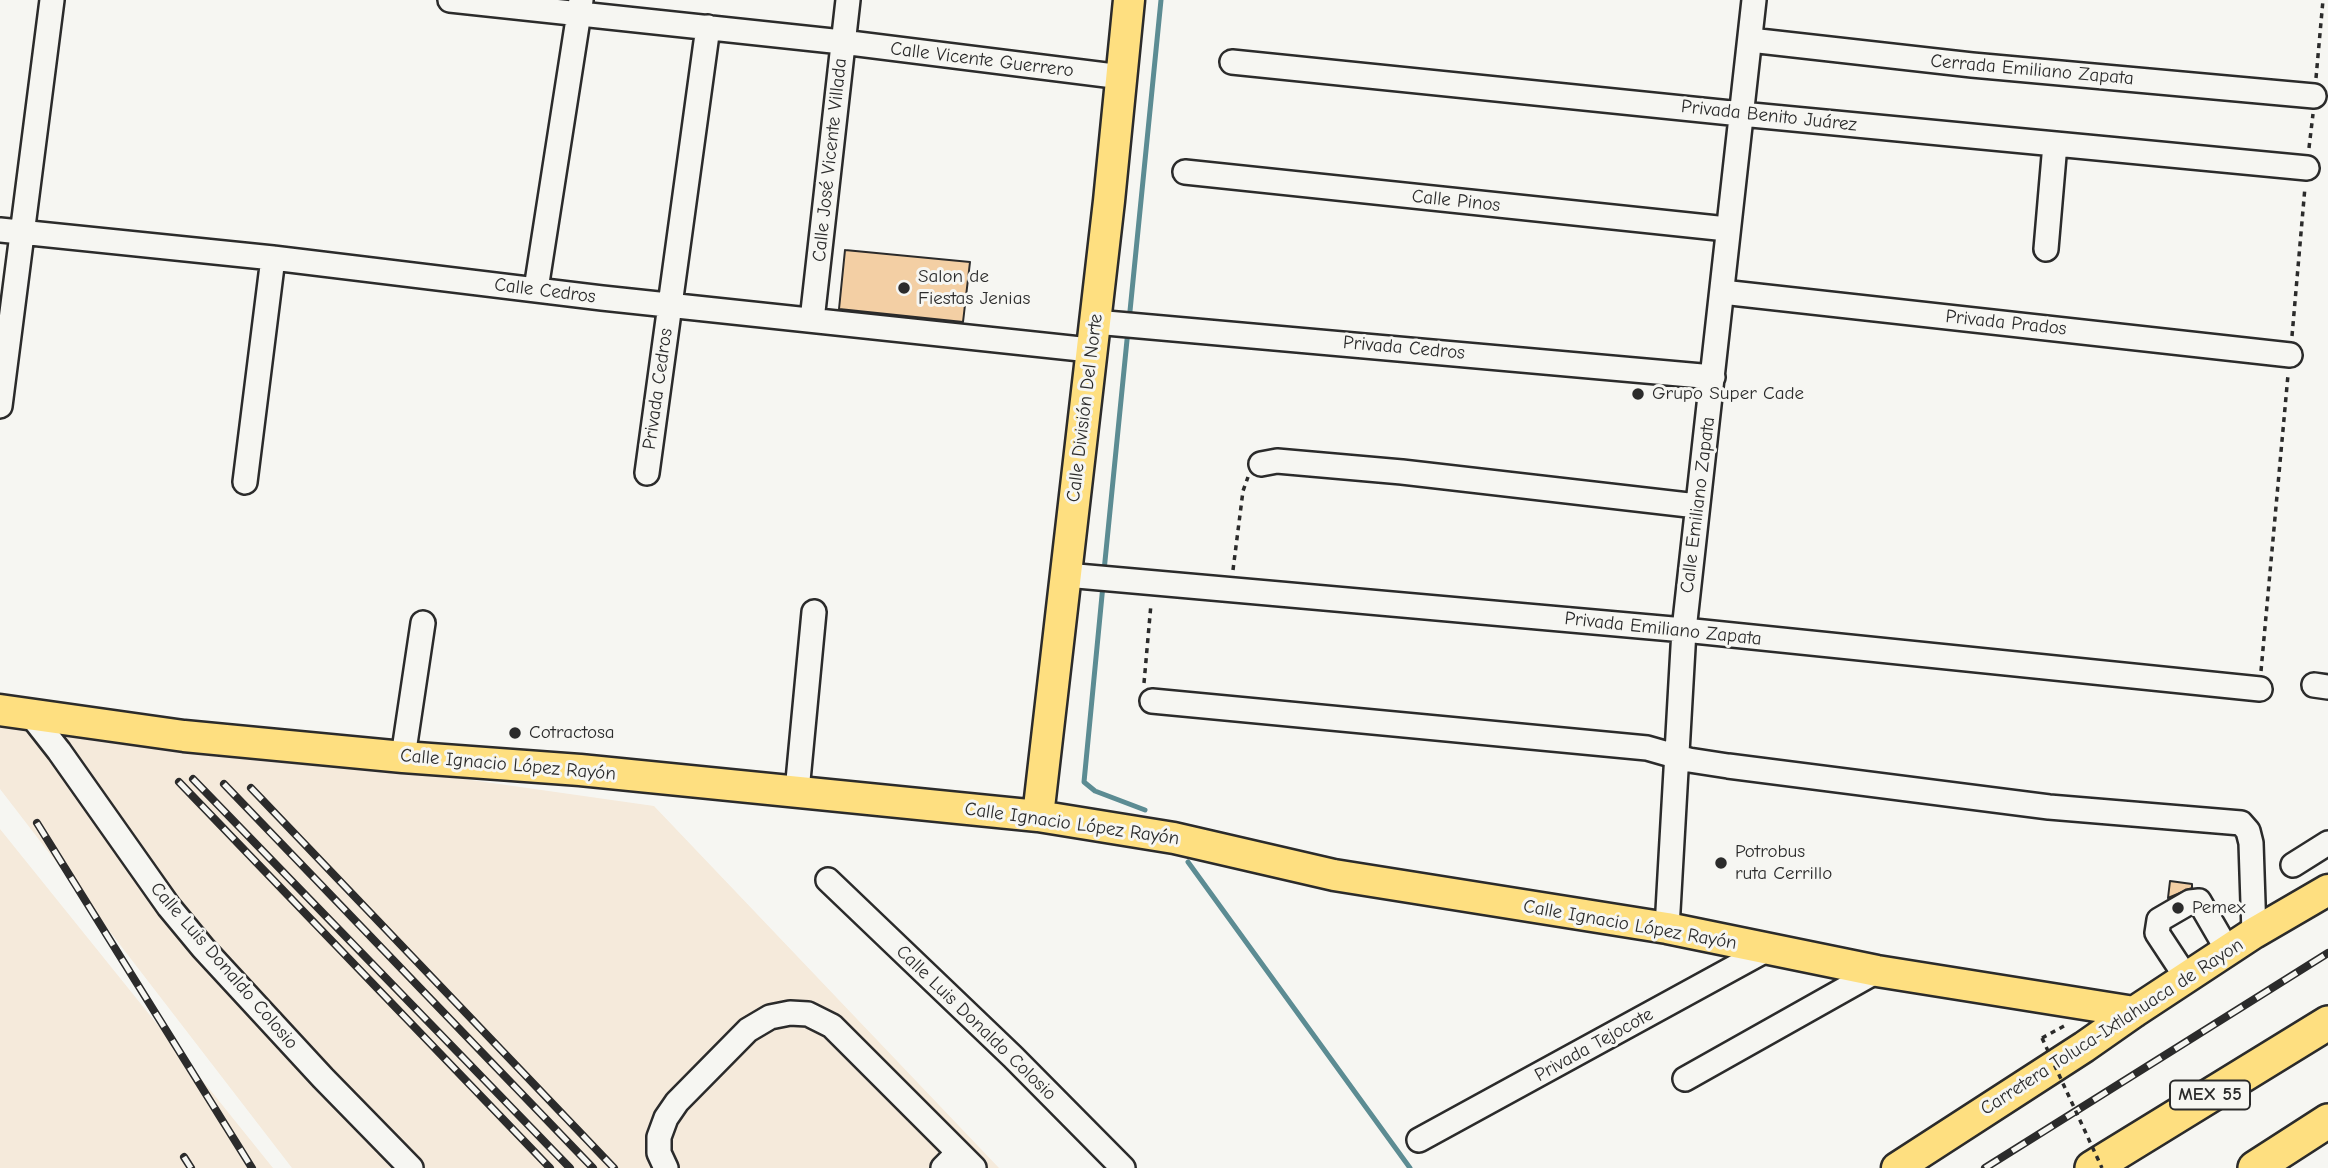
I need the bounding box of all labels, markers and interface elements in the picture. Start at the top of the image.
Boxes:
street label: Calle Vicente Guerrero [889,37,1075,83]
street label: Cerrada Emiliano Zapata [1929,50,2135,90]
street label: Calle José Vicente Villada [808,57,852,263]
street label: Privada Benito Juárez [1680,95,1858,137]
street label: Calle Pinos [1411,185,1501,217]
place label: Salon de Fiestas Jenias [918,266,1030,310]
street label: Calle Cedros [493,273,597,309]
marker: Salon de Fiestas Jenias [896,280,912,296]
street label: Privada Prados [1944,305,2068,341]
street label: Calle División Del Norte [1062,312,1108,504]
street label: Privada Cedros [638,327,678,451]
street label: Privada Cedros [1342,331,1466,365]
place label: Grupo Super Cade [1652,383,1804,405]
marker: Grupo Super Cade [1630,386,1646,402]
street label: Calle Emiliano Zapata [1676,415,1720,595]
street label: Privada Emiliano Zapata [1563,607,1763,651]
place label: Cotractosa [529,722,615,744]
marker: Cotractosa [507,725,523,741]
street label: Calle Ignacio López Rayón [399,744,617,786]
street label: Calle Ignacio López Rayón [963,798,1181,850]
place label: Potrobus ruta Cerrillo [1735,841,1832,885]
marker: Potrobus ruta Cerrillo [1713,855,1729,871]
street label: Calle Luis Donaldo Colosio [145,878,303,1054]
street label: Calle Ignacio López Rayón [1521,895,1739,955]
place label: Pemex [2192,897,2246,919]
marker: Pemex [2170,900,2186,916]
street label: Carretera Toluca-Ixtlahuaca de Rayon [1976,933,2248,1121]
street label: Calle Luis Donaldo Colosio [891,940,1061,1106]
street label: Privada Tejocote [1531,1003,1657,1087]
road number: MEX 55 [2170,1080,2250,1110]

